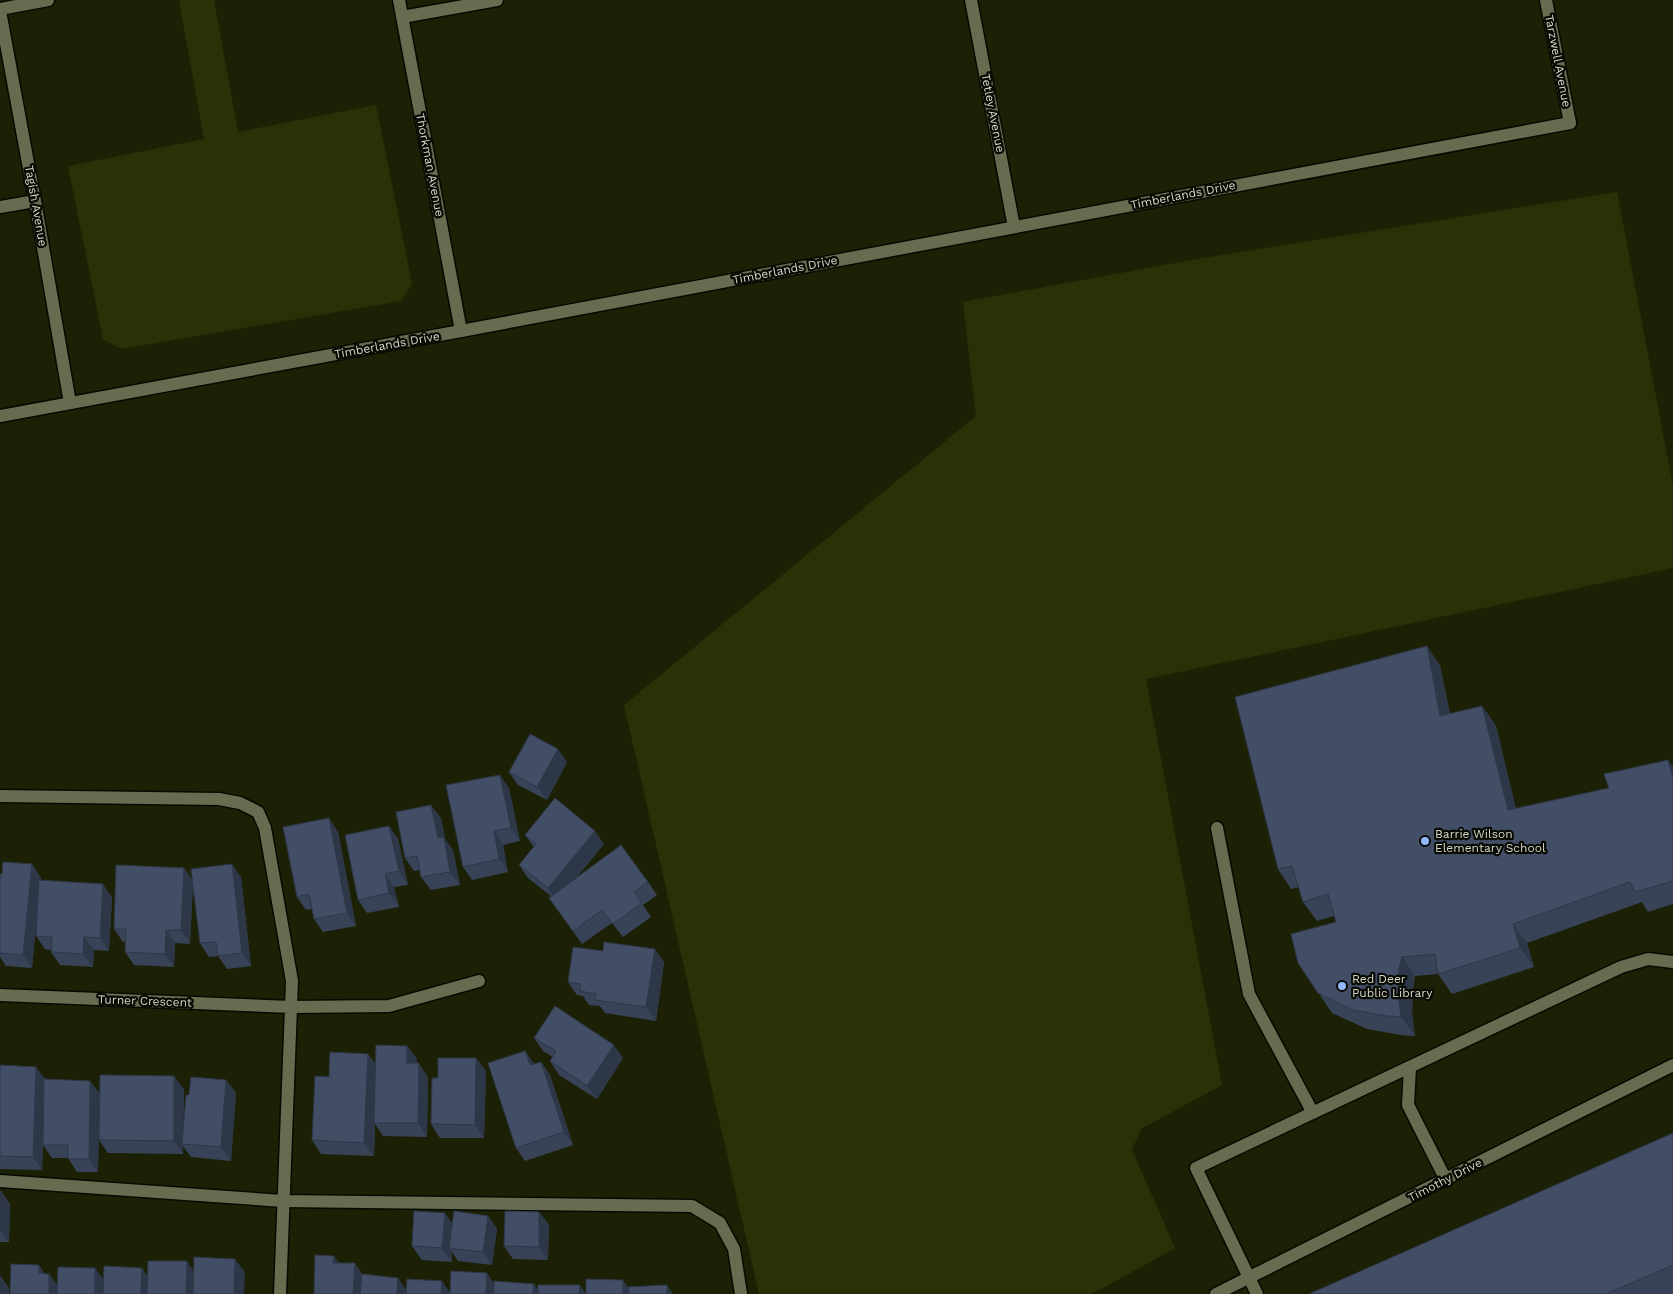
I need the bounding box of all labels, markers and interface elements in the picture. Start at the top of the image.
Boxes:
street label: Tarzwell Avenue [1542,14,1574,108]
street label: Tetley Avenue [978,72,1008,154]
street label: Thorkman Avenue [413,112,447,218]
street label: Tagish Avenue [22,164,50,248]
street label: Timberlands Drive [1129,178,1237,212]
street label: Timberlands Drive [731,253,839,287]
street label: Timberlands Drive [333,329,441,361]
place label: Barrie Wilson Elementary School [1435,827,1546,855]
marker: Barrie Wilson Elementary School [1419,835,1431,847]
place label: Red Deer Public Library [1352,972,1433,1000]
marker: Red Deer Public Library [1336,980,1348,992]
street label: Turner Crescent [98,992,192,1010]
street label: Timothy Drive [1406,1155,1484,1205]

